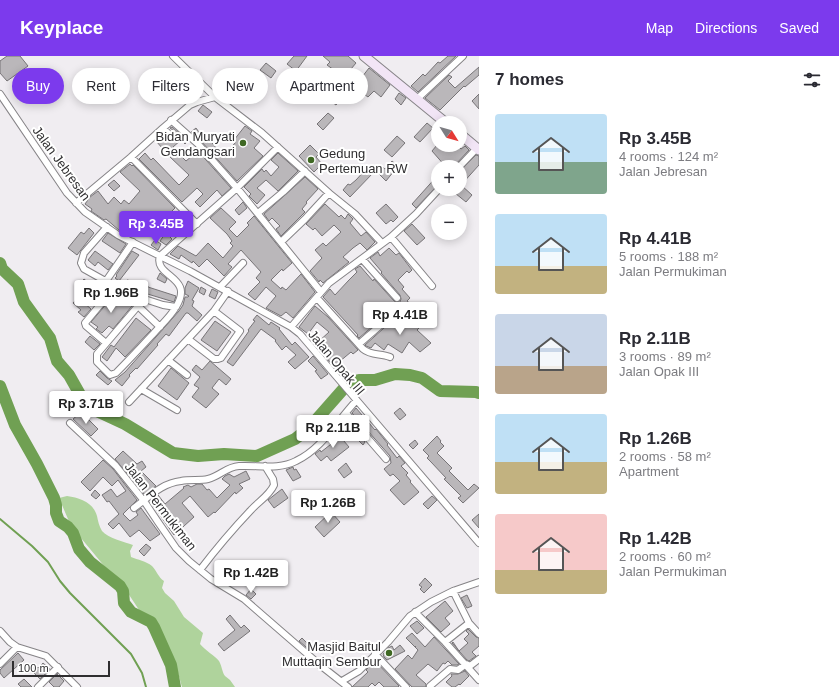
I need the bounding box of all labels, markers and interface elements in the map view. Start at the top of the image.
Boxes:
text: Keyplace [20,17,103,38]
text: Map [646,20,673,36]
text: Directions [695,20,757,36]
text: Saved [779,20,819,36]
chip: Buy [12,68,64,104]
chip: Rent [72,68,130,104]
chip: Filters [138,68,204,104]
chip: New [212,68,268,104]
chip: Apartment [276,68,368,104]
icon: filters [801,69,823,91]
text: 7 homes [495,70,564,89]
north arrow [431,116,467,152]
map controls [431,116,467,240]
street label: Jalan Jebresan [30,123,94,203]
place label: Bidan Muryati Gendangsari [156,129,235,159]
text: Rp 3.45B [619,129,692,148]
icon: home [527,130,575,178]
marker: Bidan Muryati Gendangsari [238,138,248,148]
place label: Gedung Pertemuan RW [319,146,408,176]
text: 4 rooms · 124 m² [619,149,718,164]
marker: Gedung Pertemuan RW [306,155,316,165]
button: + [431,160,467,196]
text: Jalan Jebresan [619,164,707,179]
button: − [431,204,467,240]
pin: Rp 3.45B [115,211,197,245]
text: Rp 3.45B [128,216,184,231]
text: Rp 4.41B [619,229,692,248]
icon: home [527,230,575,278]
text: 5 rooms · 188 m² [619,249,718,264]
text: Jalan Permukiman [619,264,727,279]
pin: Rp 1.96B [70,280,152,314]
text: Rp 1.96B [83,285,139,300]
pin: Rp 4.41B [359,302,441,336]
text: Rp 4.41B [372,307,428,322]
street label: Jalan Opak III [305,327,368,398]
text: Rp 2.11B [619,329,691,348]
icon: home [527,330,575,378]
text: 3 rooms · 89 m² [619,349,711,364]
text: Jalan Opak III [619,364,699,379]
pin: Rp 3.71B [45,391,127,425]
text: Rp 3.71B [58,396,114,411]
pin: Rp 2.11B [292,415,374,449]
text: Rp 2.11B [306,420,360,435]
text: Rp 1.26B [619,429,692,448]
icon: home [527,430,575,478]
text: 2 rooms · 58 m² [619,449,711,464]
street label: Jalan Permukiman [122,459,200,553]
text: Apartment [619,464,679,479]
pin: Rp 1.26B [287,490,369,524]
text: Rp 1.26B [300,495,356,510]
text: Rp 1.42B [619,529,692,548]
icon: home [527,530,575,578]
text: 2 rooms · 60 m² [619,549,711,564]
pin: Rp 1.42B [210,560,292,594]
text: Jalan Permukiman [619,564,727,579]
text: Rp 1.42B [223,565,279,580]
place label: Masjid Baitul Muttaqin Sembur [282,639,382,669]
marker: Masjid Baitul Muttaqin Sembur [384,648,394,658]
scale bar [12,659,110,678]
text: 100 m [18,662,49,674]

